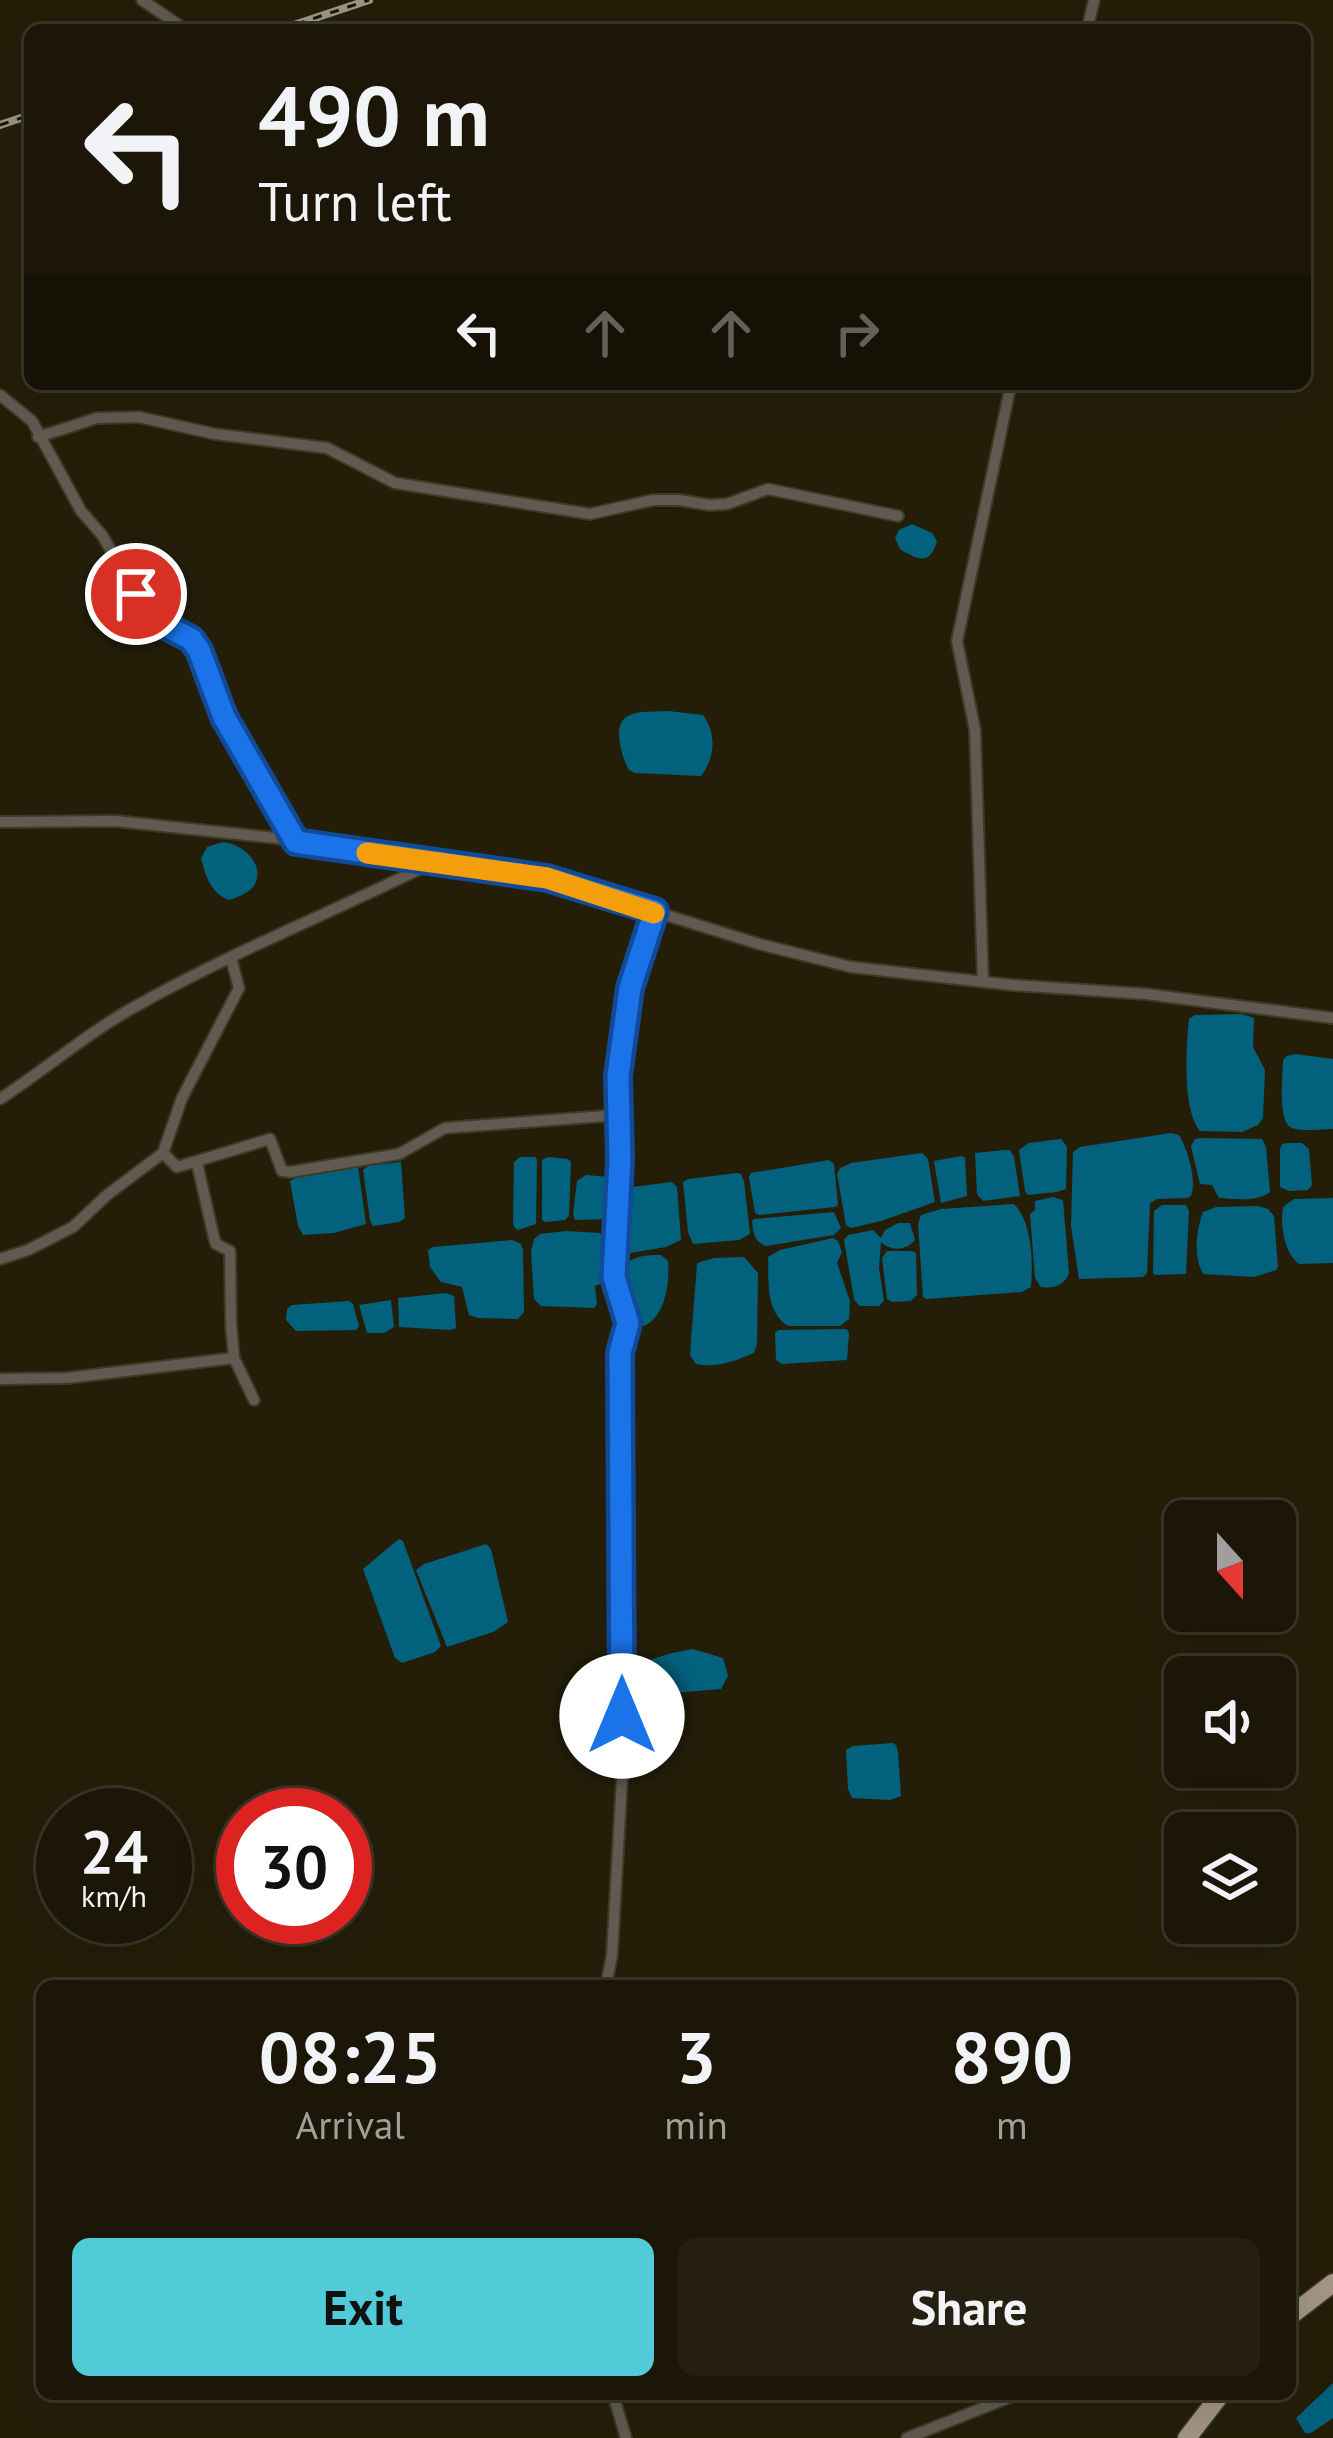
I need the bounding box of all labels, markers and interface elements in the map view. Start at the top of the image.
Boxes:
text: 490 m [258,60,490,169]
icon: left [60,72,216,228]
text: Turn left [258,166,452,236]
icon: left [446,300,512,366]
icon: ahead [572,300,638,366]
icon: ahead [698,300,764,366]
icon: right [824,300,890,366]
pin [85,543,187,645]
icon: arrive [103,561,169,627]
north arrow [1164,1500,1296,1632]
map controls [1164,1500,1296,1944]
position arrow [559,1653,685,1779]
button: sound [1164,1656,1296,1788]
speed limit sign: 30 [216,1788,372,1944]
text: 24 [80,1812,148,1890]
button: layers [1164,1812,1296,1944]
text: km/h [81,1876,147,1915]
text: 08:25 [259,2010,442,2103]
text: 3 [676,2010,717,2103]
text: 890 [951,2010,1073,2103]
text: Arrival [296,2099,405,2150]
text: min [664,2099,728,2150]
text: m [996,2099,1028,2150]
button: Exit [72,2238,654,2376]
button: Share [678,2238,1260,2376]

